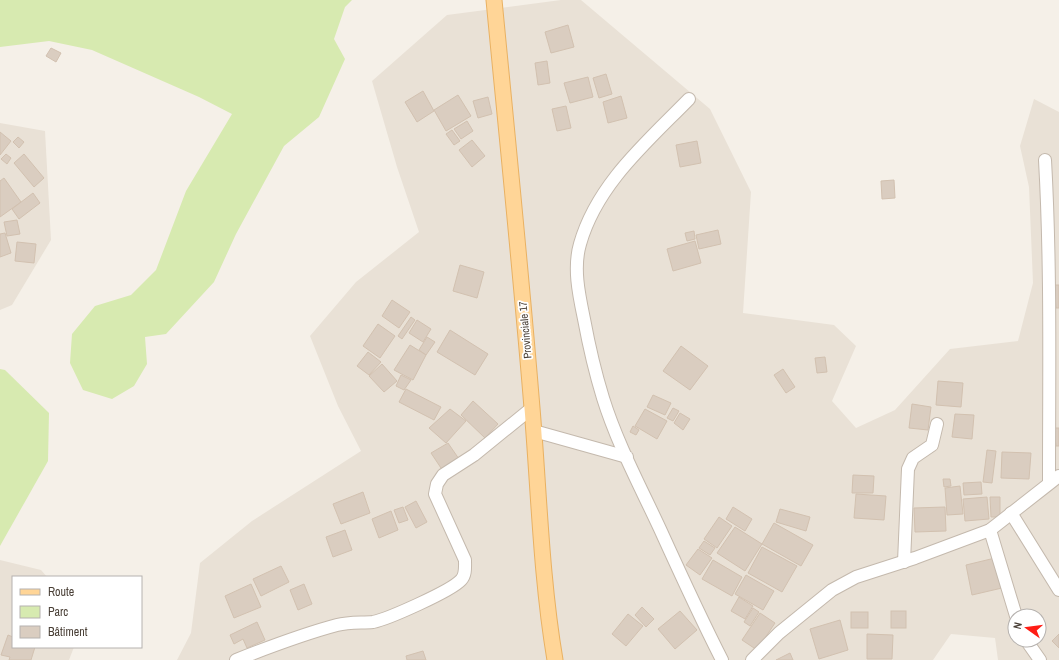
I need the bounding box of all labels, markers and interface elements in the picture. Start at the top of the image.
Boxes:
street label: Provinciale 17 [516,301,534,359]
legend [12,576,142,648]
text: Route [48,584,74,600]
text: Parc [48,604,68,620]
north arrow [1007,608,1047,648]
text: N [1010,621,1025,630]
text: Bâtiment [48,624,88,640]

